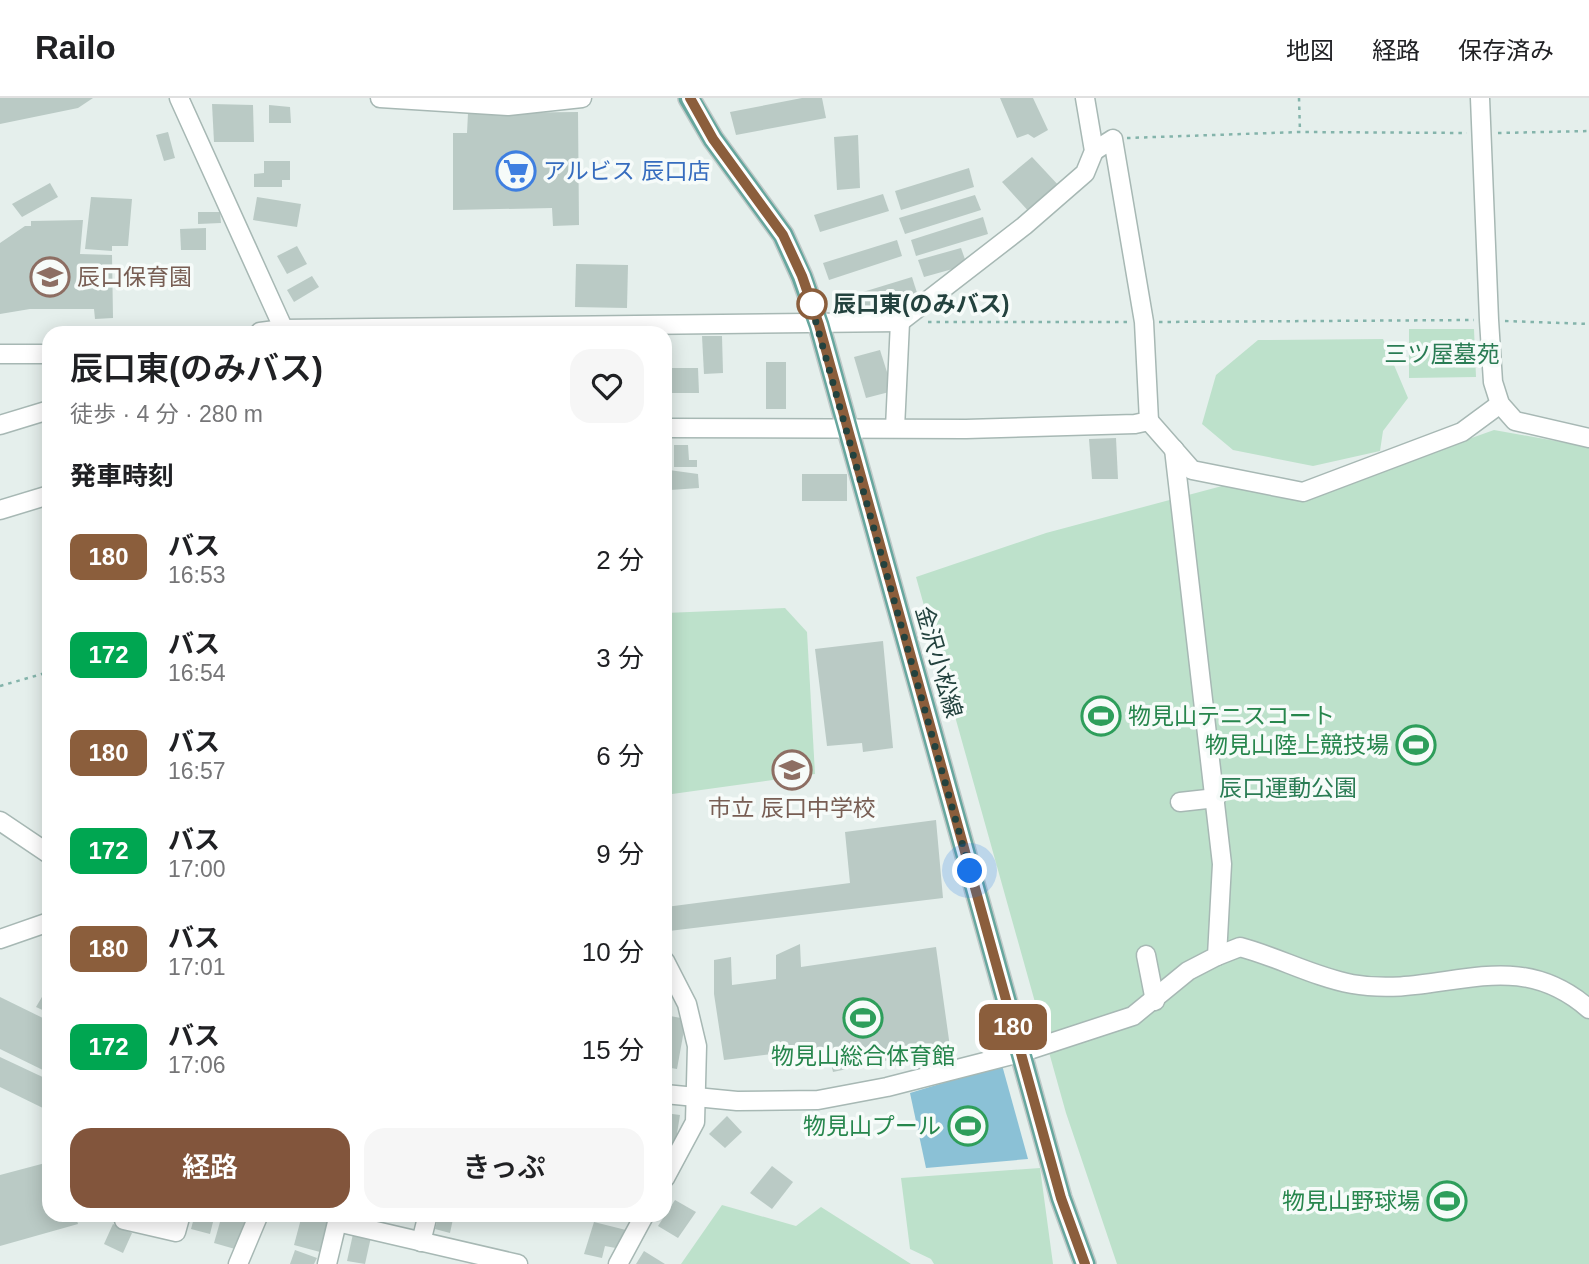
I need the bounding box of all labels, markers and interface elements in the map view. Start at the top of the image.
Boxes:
text: Railo [35,29,116,66]
text: 地図 [1286,37,1334,64]
text: 経路 [1372,37,1420,64]
text: 保存済み [1458,37,1554,64]
supermarket icon: アルビス 辰口店 [495,150,537,192]
place label: アルビス 辰口店 [543,158,710,184]
school or university icon: 辰口保育園 [29,256,71,298]
place label: 辰口保育園 [77,264,192,290]
marker: 辰口東(のみバス) [797,289,827,319]
place label: 辰口東(のみバス) [833,291,1009,317]
park label: 三ツ屋墓苑 [1385,341,1500,367]
button: heart [570,349,644,423]
text: 辰口東(のみバス) [70,350,323,387]
text: 徒歩 · 4 分 · 280 m [70,401,263,427]
text: 発車時刻 [70,461,174,491]
text: バス [168,531,220,561]
text: 180 [88,543,129,570]
text: 2 分 [596,545,644,575]
text: 16:53 [168,562,226,588]
street label: 金沢小松線 [911,603,967,721]
text: バス [168,629,220,659]
text: 172 [88,641,129,668]
text: 3 分 [596,643,644,673]
text: 16:54 [168,660,226,686]
sports icon: 物見山テニスコート [1080,695,1122,737]
place label: 物見山テニスコート [1128,703,1335,729]
sports icon: 物見山陸上競技場 [1395,724,1437,766]
text: バス [168,727,220,757]
place label: 物見山陸上競技場 [1205,732,1389,758]
text: 180 [88,739,129,766]
text: 6 分 [596,741,644,771]
school or university icon: 市立 辰口中学校 [771,749,813,791]
text: 16:57 [168,758,226,784]
park label: 辰口運動公園 [1219,775,1357,801]
place label: 市立 辰口中学校 [708,795,876,821]
text: バス [168,825,220,855]
text: 172 [88,837,129,864]
text: 9 分 [596,839,644,869]
your location [952,853,987,888]
text: 17:00 [168,856,226,882]
text: バス [168,923,220,953]
text: 180 [88,935,129,962]
text: 10 分 [582,937,644,967]
text: 17:01 [168,954,226,980]
sports icon: 物見山総合体育館 [842,997,884,1039]
line badge: 180 [973,1004,1053,1050]
text: 180 [993,1013,1033,1040]
text: バス [168,1021,220,1051]
text: 172 [88,1033,129,1060]
text: 15 分 [582,1035,644,1065]
place label: 物見山総合体育館 [771,1043,955,1069]
text: 17:06 [168,1052,226,1078]
sports icon: 物見山プール [947,1105,989,1147]
place label: 物見山プール [803,1113,941,1139]
button: 経路 [70,1128,350,1208]
button: きっぷ [364,1128,644,1208]
sports icon: 物見山野球場 [1426,1180,1468,1222]
place label: 物見山野球場 [1282,1188,1420,1214]

